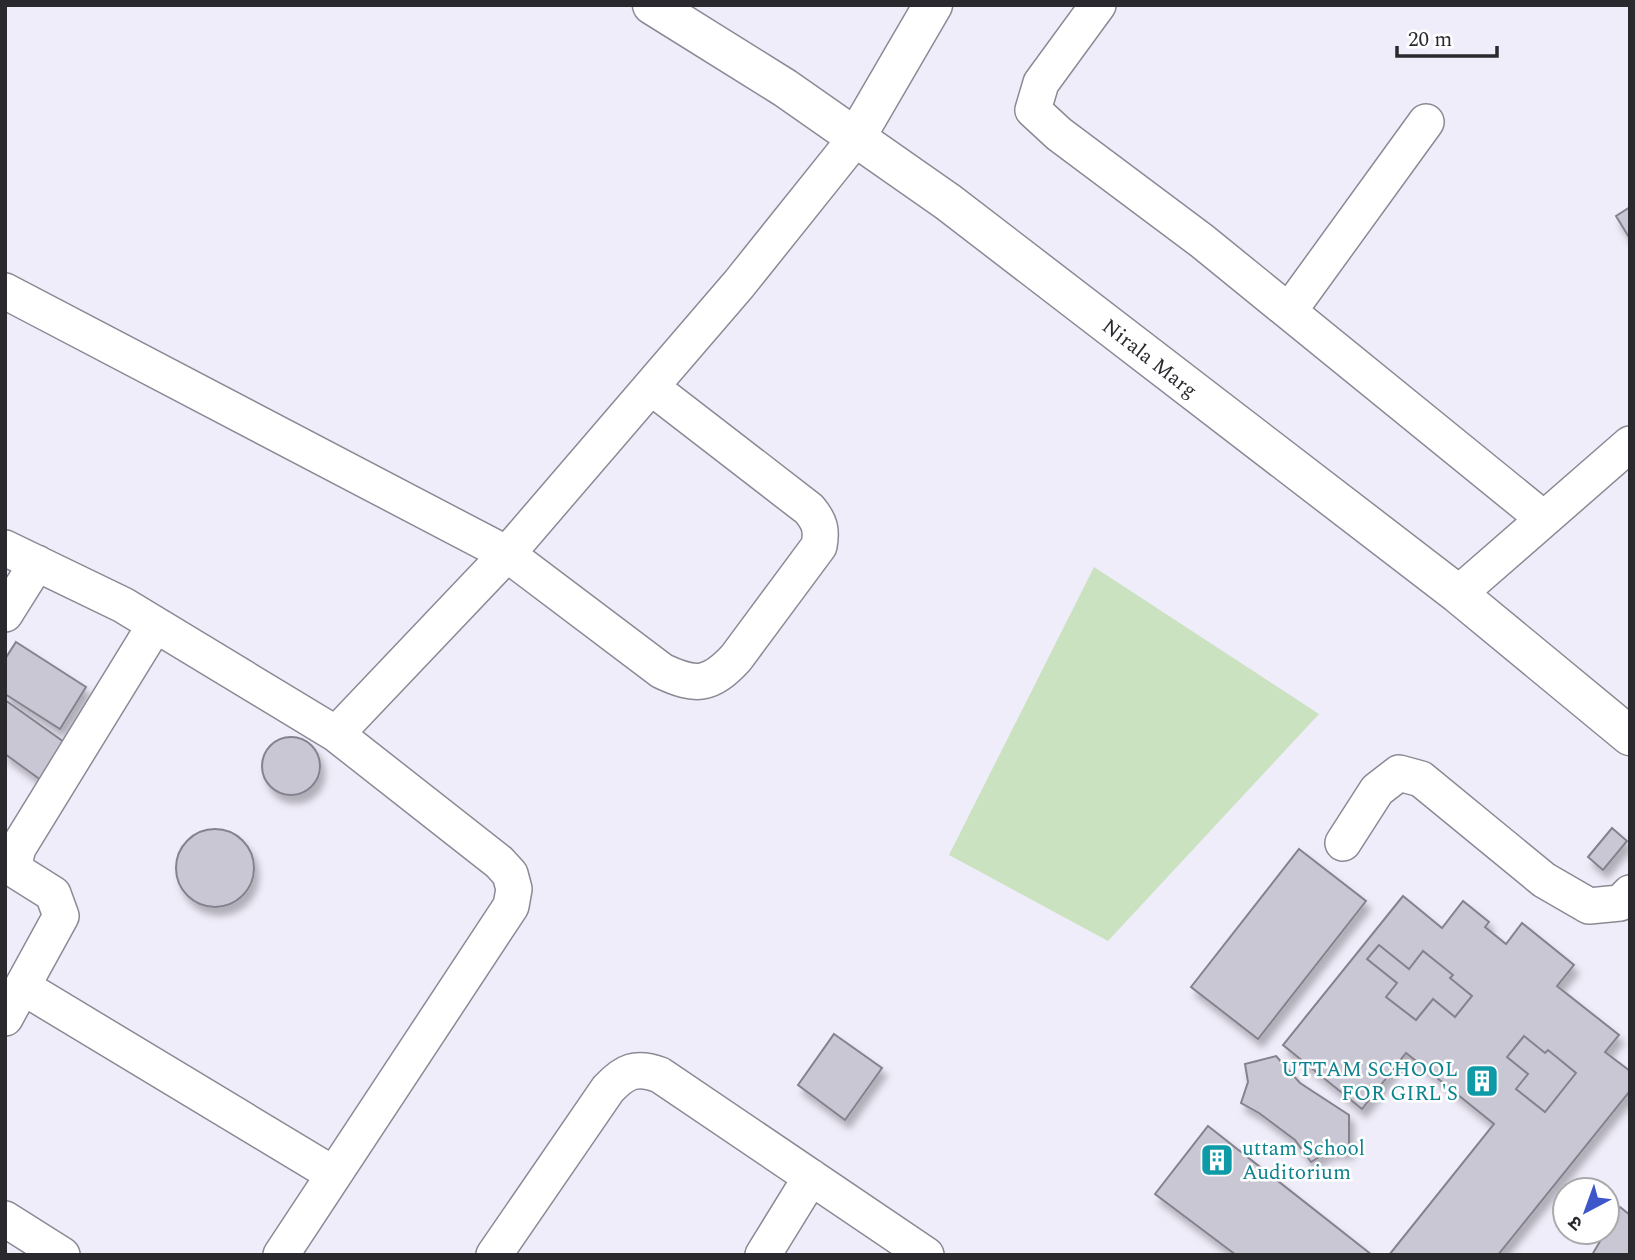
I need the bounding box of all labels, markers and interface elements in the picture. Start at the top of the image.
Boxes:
scale bar [1397,14,1497,58]
text: 20 m [1408,24,1452,56]
street label: Nirala Marg [1095,311,1204,406]
place label: UTTAM SCHOOL FOR GIRL'S [1281,1054,1458,1110]
building icon: UTTAM SCHOOL FOR GIRL'S [1463,1062,1501,1100]
place label: uttam School Auditorium [1242,1133,1365,1189]
building icon: uttam School Auditorium [1198,1141,1236,1179]
north arrow [1551,1176,1621,1246]
text: उ [1561,1208,1590,1237]

